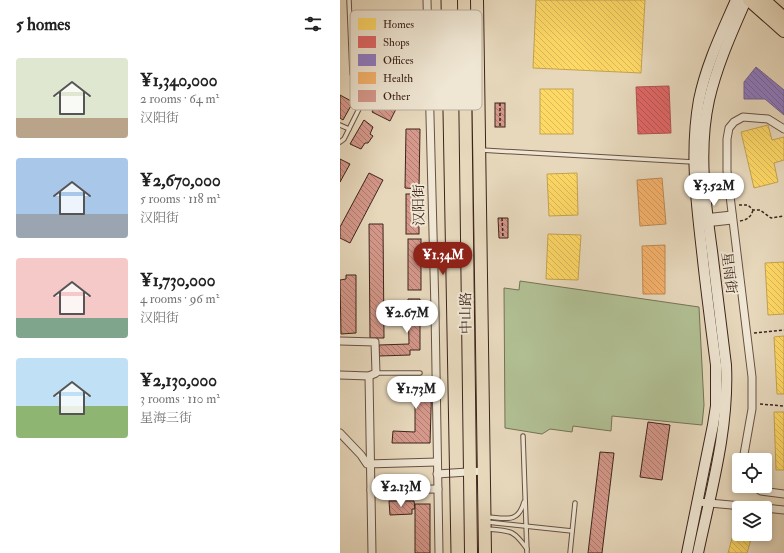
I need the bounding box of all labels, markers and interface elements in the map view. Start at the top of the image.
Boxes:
legend [350,10,482,110]
icon: filters [302,13,324,35]
text: 5 homes [16,14,70,35]
text: Homes [383,18,414,31]
text: Shops [383,36,410,50]
text: Offices [383,54,414,67]
text: ¥1,340,000 [140,70,217,91]
text: Health [383,72,413,85]
icon: home [48,74,96,122]
text: Other [383,90,411,103]
text: 2 rooms · 64 m² [140,91,219,107]
text: 汉阳街 [140,110,179,126]
text: ¥2,670,000 [140,170,221,191]
pin: ¥3.52M [681,173,747,207]
icon: home [48,174,96,222]
text: ¥3.52M [693,178,735,194]
street label: 汉阳街 [410,184,428,226]
text: 5 rooms · 118 m² [140,191,220,207]
text: 汉阳街 [140,210,179,226]
pin: ¥1.34M [410,242,476,276]
text: ¥1.34M [422,247,464,263]
street label: 星雨街 [718,251,740,295]
text: ¥1,730,000 [140,270,215,291]
icon: home [48,274,96,322]
text: 4 rooms · 96 m² [140,291,219,307]
street label: 中山路 [457,292,475,334]
pin: ¥2.67M [374,300,440,334]
text: ¥2.67M [385,305,429,321]
text: 汉阳街 [140,310,179,326]
text: ¥2,130,000 [140,370,217,391]
icon: home [48,374,96,422]
pin: ¥1.73M [383,376,449,410]
text: ¥1.73M [396,381,436,397]
text: 3 rooms · 110 m² [140,391,220,407]
text: 星海三街 [140,410,192,426]
map controls [732,453,772,541]
button: locate [732,453,772,493]
pin: ¥2.13M [368,474,434,508]
text: ¥2.13M [380,479,422,495]
button: layers [732,501,772,541]

